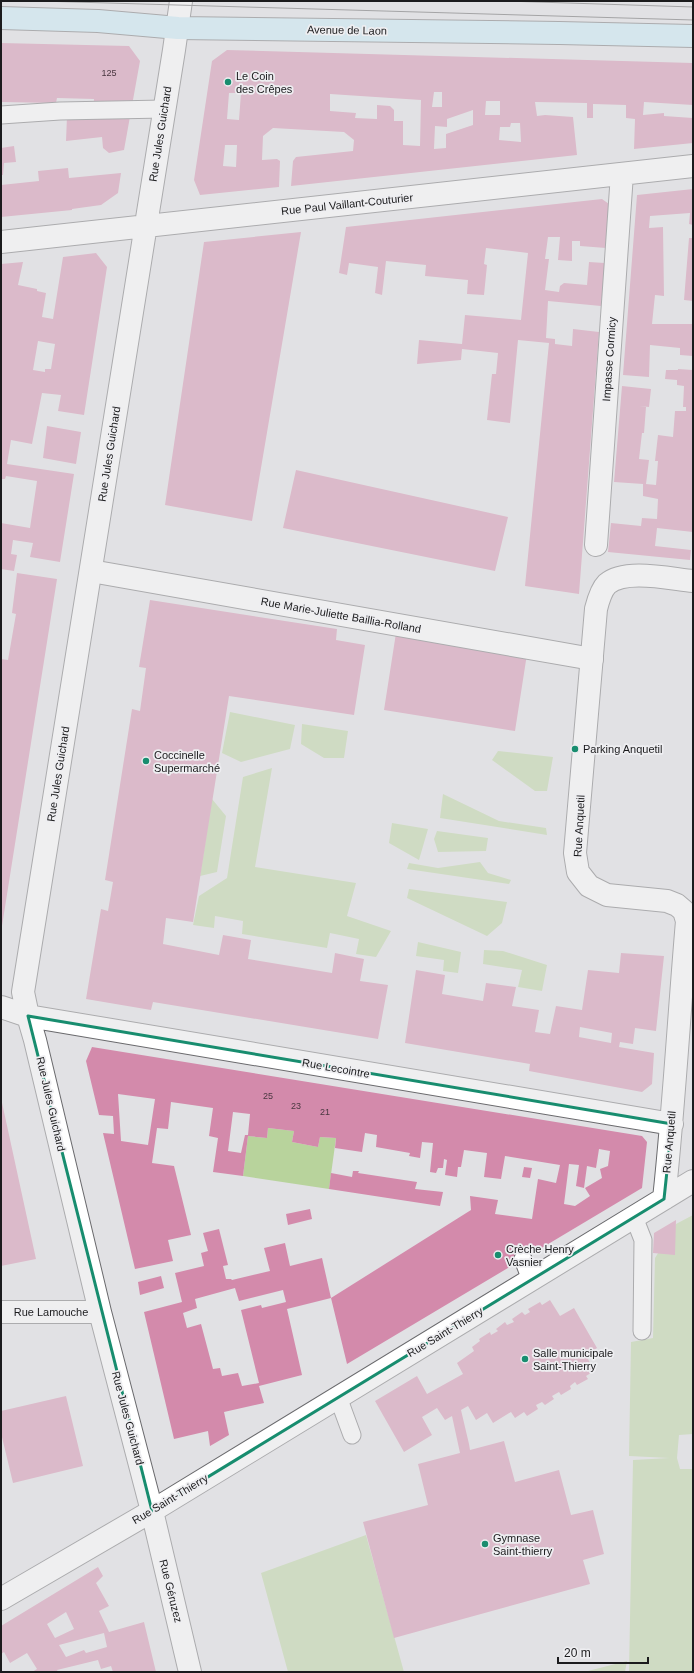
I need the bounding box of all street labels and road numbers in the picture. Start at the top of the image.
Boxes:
street label: Avenue de Laon [307,23,387,37]
street label: Rue Jules Guichard [147,85,173,183]
street label: Rue Paul Vaillant-Couturier [280,191,414,217]
street label: Impasse Cormicy [600,316,618,402]
street label: Rue Jules Guichard [96,405,122,503]
street label: Rue Marie-Juliette Baillia-Rolland [260,595,422,635]
street label: Rue Jules Guichard [45,725,71,823]
street label: Rue Anquetil [571,795,587,857]
street label: Rue Jules Guichard [34,1056,68,1152]
street label: Rue Lecointre [301,1056,371,1080]
street label: Rue Anquetil [660,1110,678,1174]
street label: Rue Saint-Thierry [405,1304,485,1359]
street label: Rue Lamouche [14,1306,88,1318]
street label: Rue Jules Guichard [110,1370,146,1466]
street label: Rue Saint-Thierry [130,1471,210,1526]
street label: Rue Géruzez [157,1558,185,1624]

